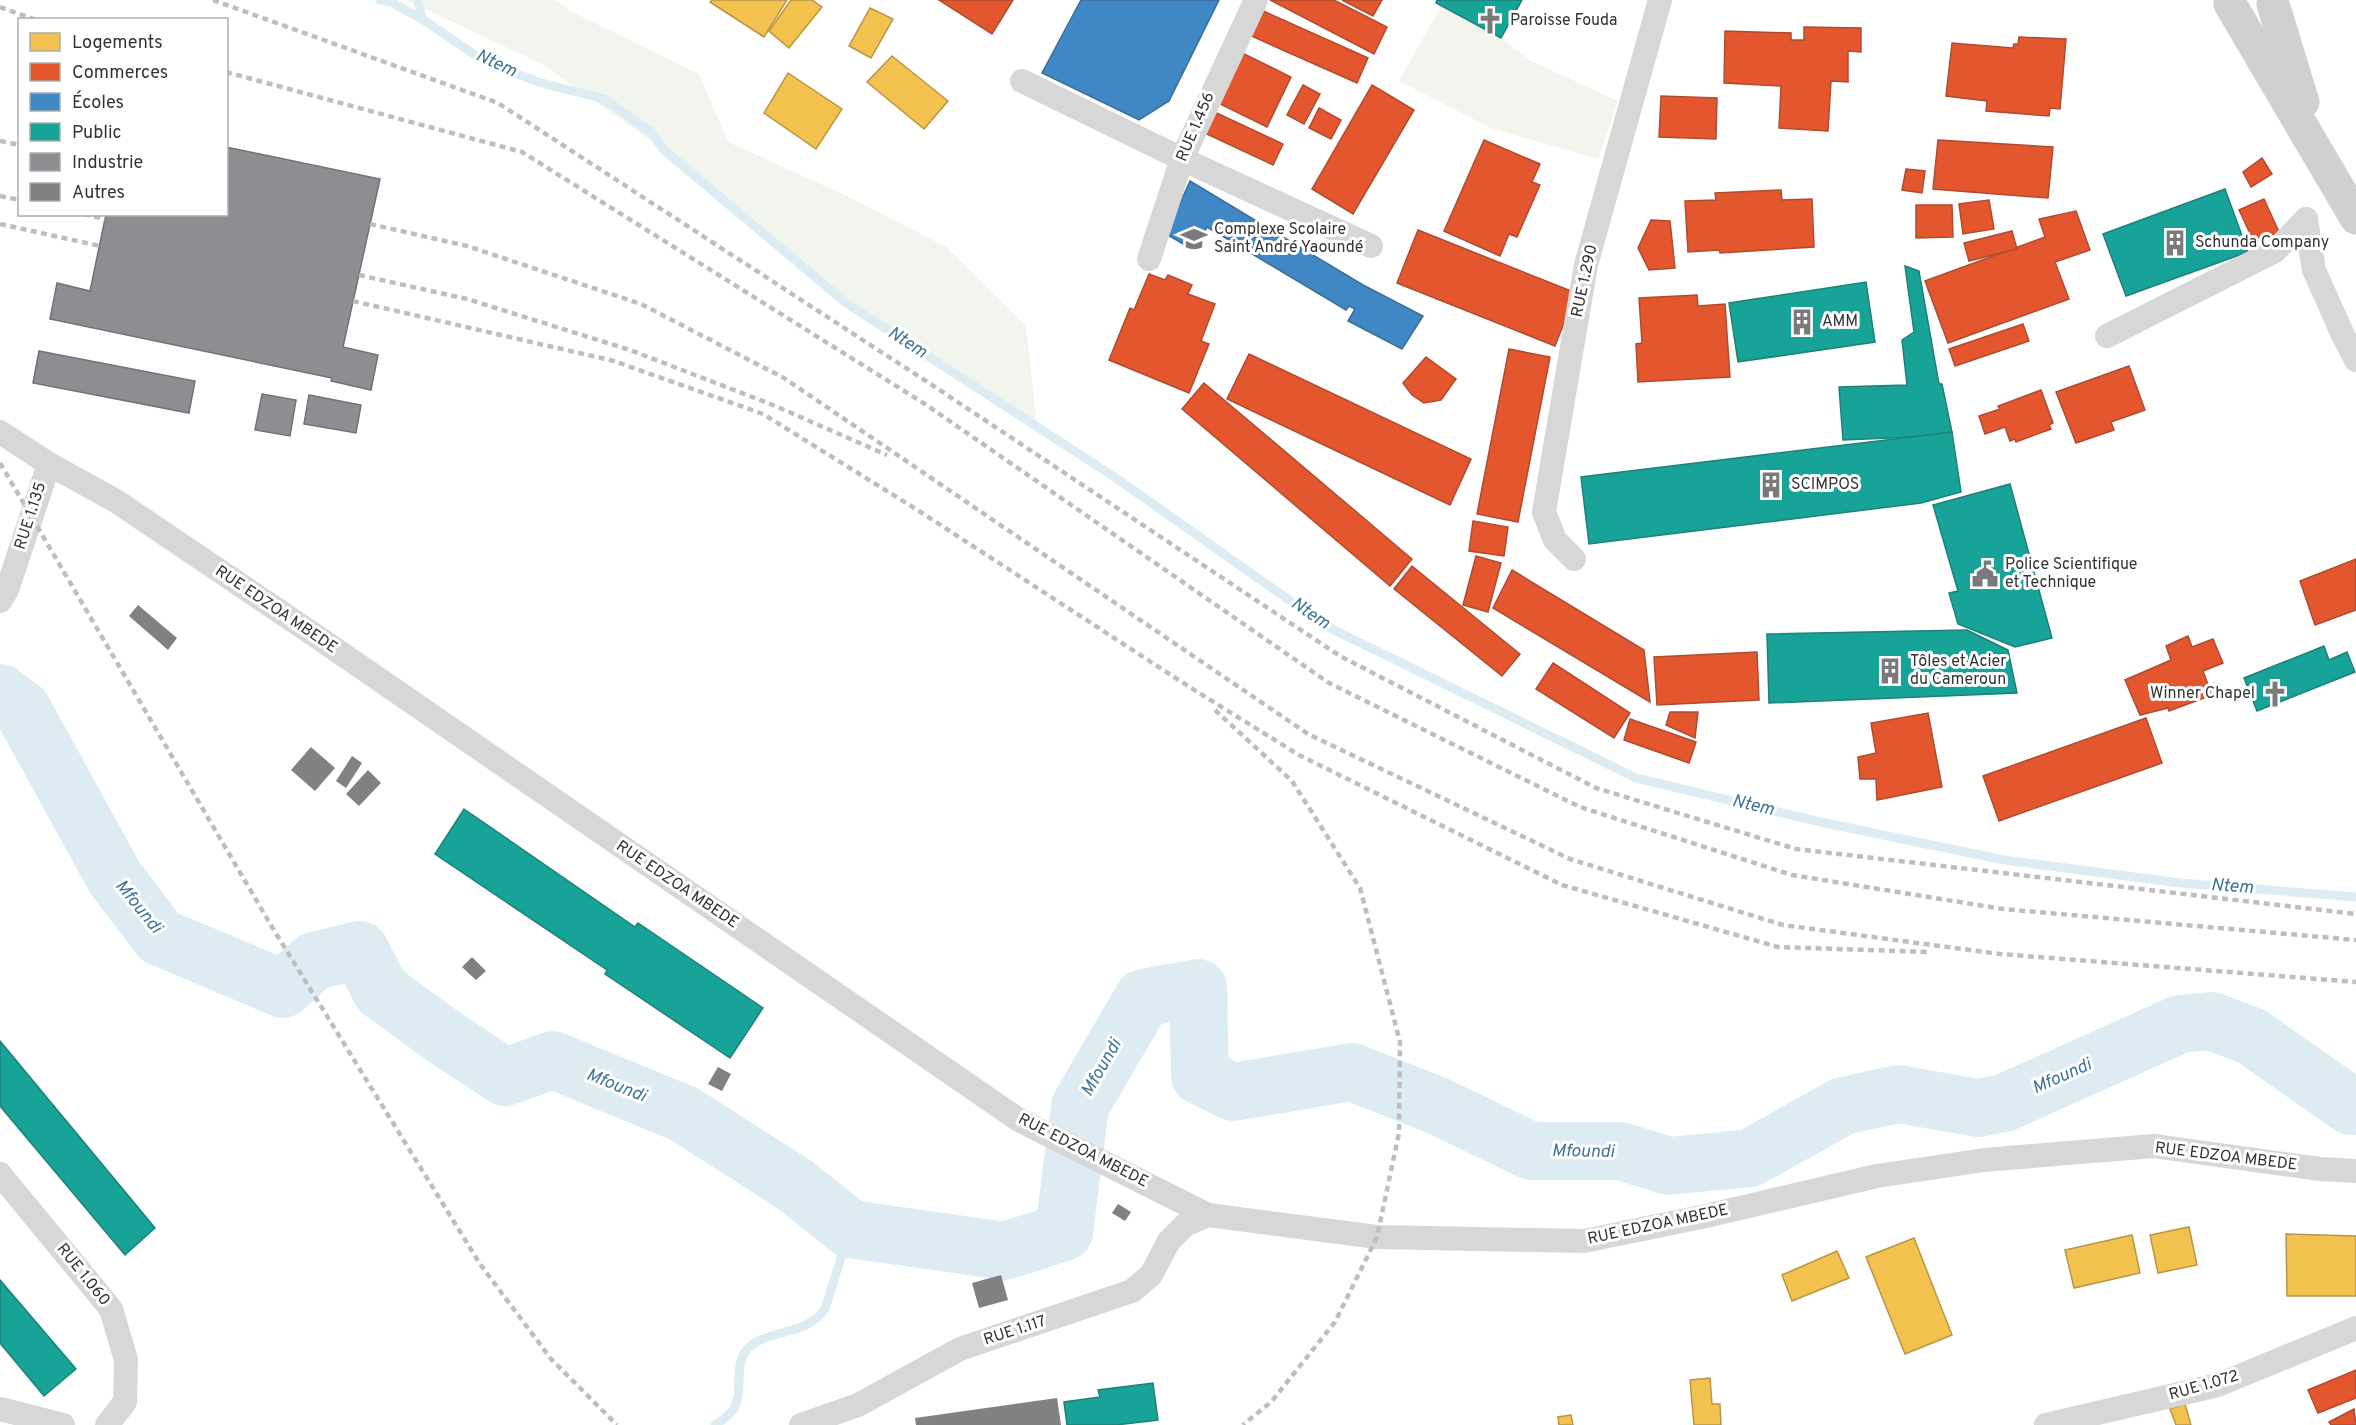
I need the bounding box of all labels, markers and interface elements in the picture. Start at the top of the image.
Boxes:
church icon: Paroisse Fouda [1475,6,1505,36]
place label: Paroisse Fouda [1510,11,1617,31]
legend [18,18,228,216]
text: Logements [72,32,163,55]
water label: Ntem [472,45,520,84]
text: Commerces [72,62,168,85]
street label: RUE 1.456 [1172,89,1220,165]
text: Écoles [72,90,124,115]
text: Public [72,122,122,145]
text: Industrie [72,152,143,175]
text: Autres [72,182,125,205]
place label: Complexe Scolaire Saint André Yaoundé [1214,220,1363,258]
school or university icon: Complexe Scolaire Saint André Yaoundé [1179,224,1209,254]
building icon: Schunda Company [2160,228,2190,258]
place label: Schunda Company [2195,233,2329,253]
street label: RUE 1.290 [1568,243,1602,319]
building icon: AMM [1787,307,1817,337]
place label: AMM [1822,312,1858,332]
water label: Ntem [883,322,931,364]
building icon: SCIMPOS [1756,470,1786,500]
place label: SCIMPOS [1791,475,1859,495]
street label: RUE 1.135 [11,480,51,552]
place label: Police Scientifique et Technique [2005,555,2137,593]
public building icon: Police Scientifique et Technique [1970,559,2000,589]
street label: RUE EDZOA MBEDE [211,562,341,658]
water label: Ntem [1286,593,1334,636]
place label: Tôles et Acier du Cameroun [1910,652,2007,690]
building icon: Tôles et Acier du Cameroun [1875,656,1905,686]
church icon: Winner Chapel [2260,679,2290,709]
place label: Winner Chapel [2150,684,2255,704]
water label: Ntem [1730,790,1777,822]
street label: RUE EDZOA MBEDE [612,837,742,933]
water label: Ntem [2210,874,2254,900]
water label: Mfoundi [109,875,168,940]
water label: Mfoundi [1076,1034,1128,1101]
water label: Mfoundi [2029,1053,2097,1100]
water label: Mfoundi [583,1064,651,1109]
street label: RUE EDZOA MBEDE [1015,1110,1151,1192]
street label: RUE EDZOA MBEDE [2154,1138,2298,1176]
water label: Mfoundi [1551,1140,1616,1164]
street label: RUE EDZOA MBEDE [1586,1200,1730,1250]
street label: RUE 1.060 [52,1240,114,1310]
street label: RUE 1.117 [981,1312,1049,1350]
street label: RUE 1.072 [2167,1366,2241,1406]

